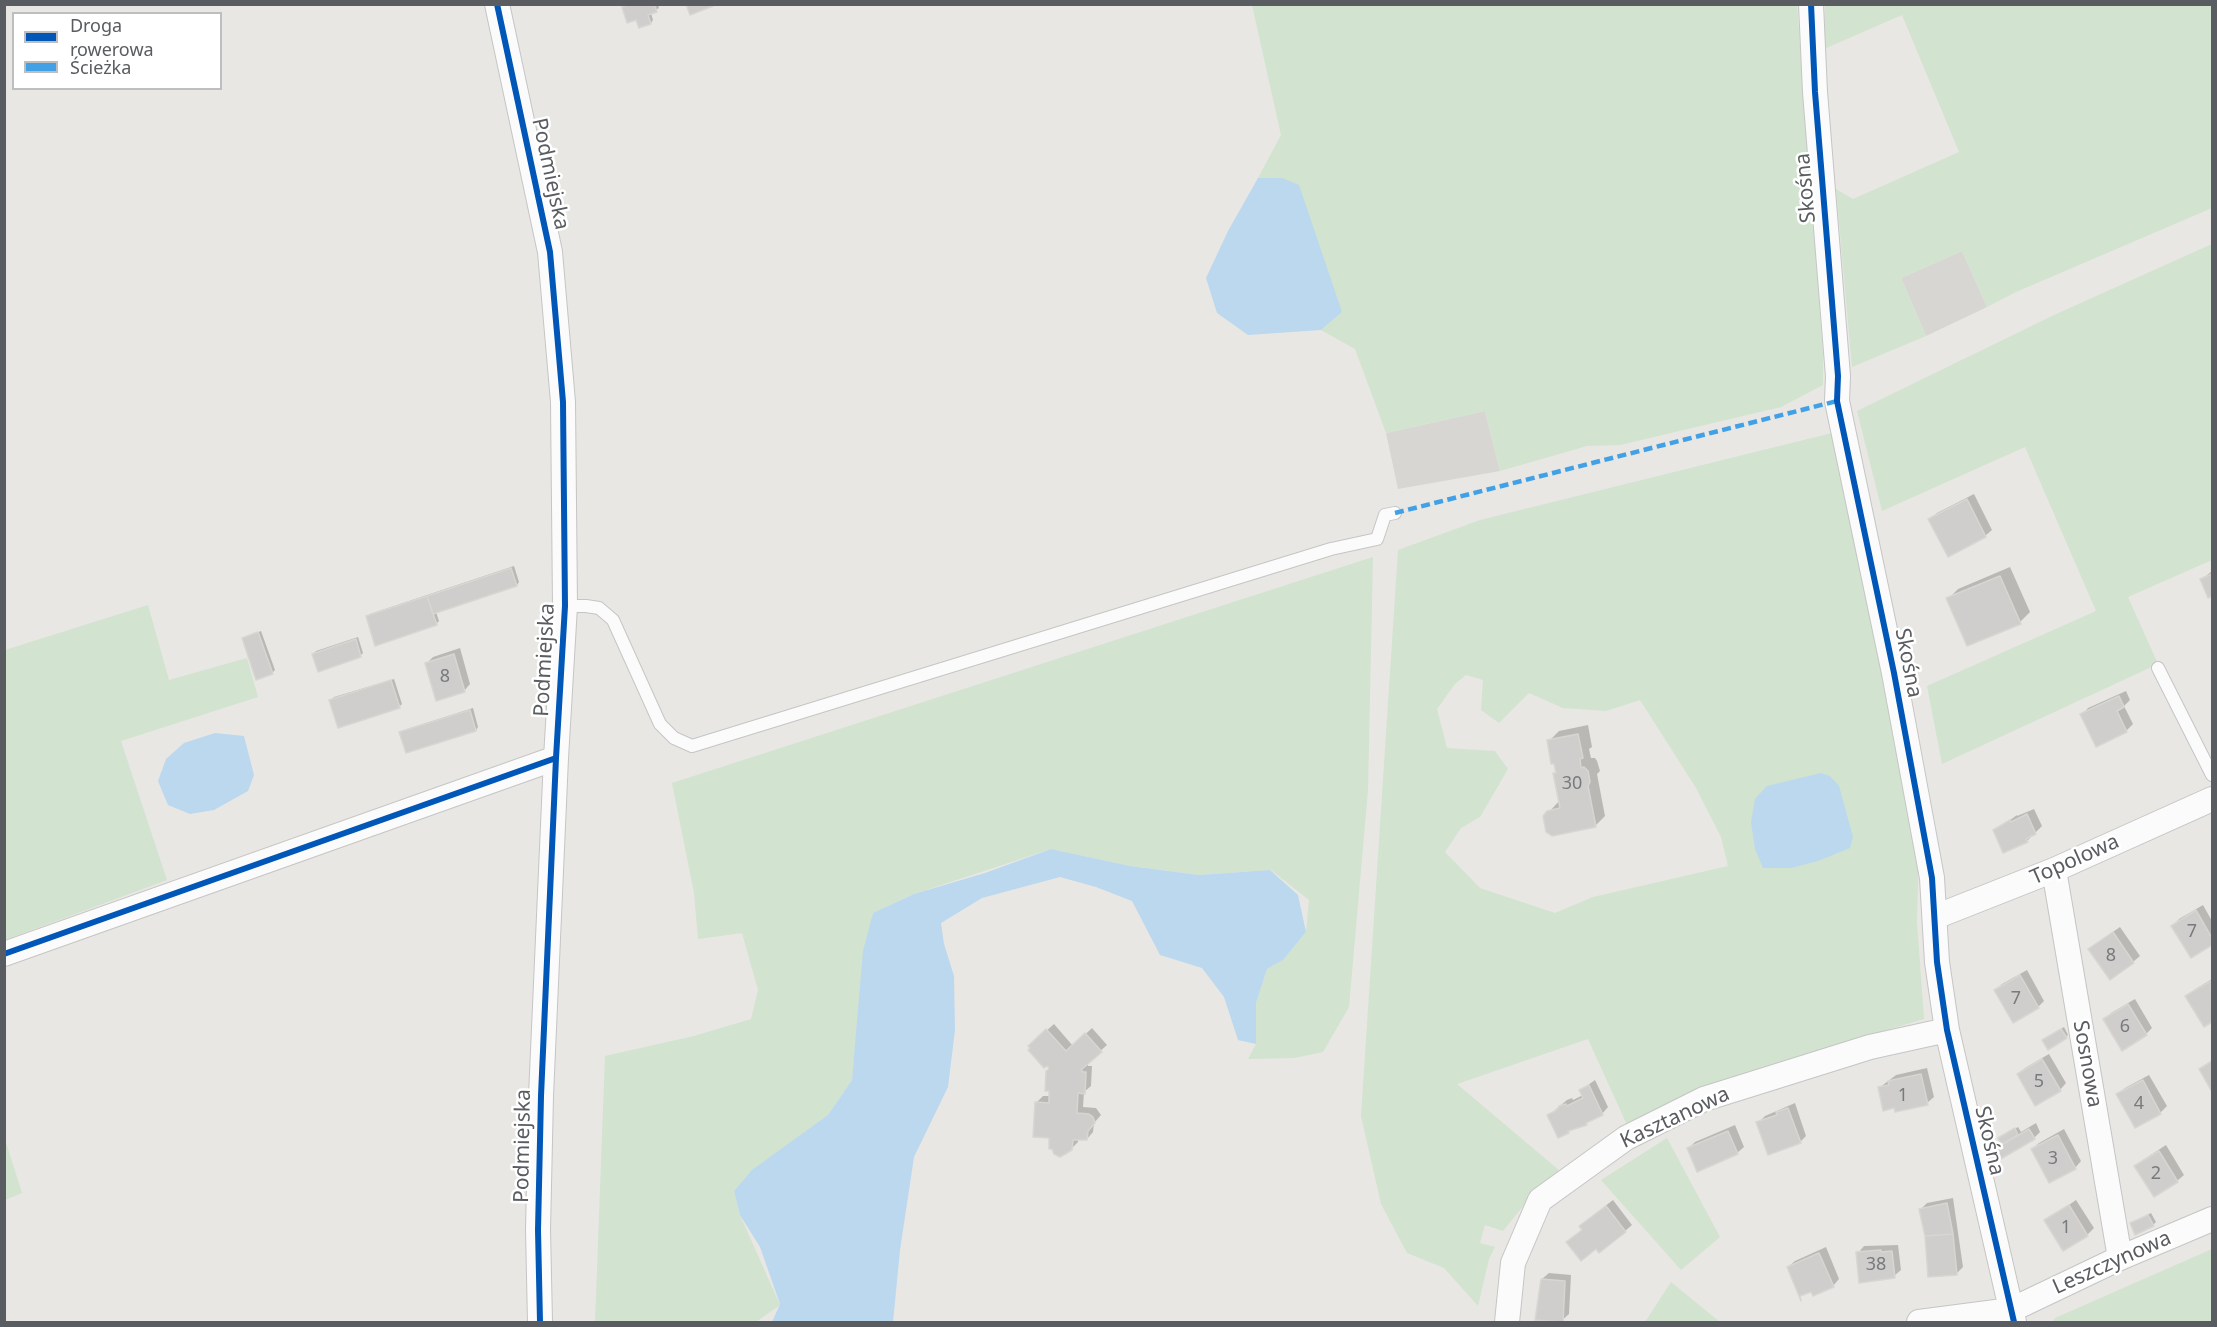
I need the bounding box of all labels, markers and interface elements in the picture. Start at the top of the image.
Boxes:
legend [12,12,222,90]
text: Droga rowerowa [70,13,154,61]
text: Ścieżka [70,55,131,79]
street label: Podmiejska [526,116,574,232]
street label: Skośna [1790,152,1822,224]
street label: Podmiejska [529,603,561,717]
street label: Skośna [1889,626,1927,700]
house number: 8 [440,666,450,688]
house number: 30 [1562,773,1582,795]
street label: Topolowa [2027,829,2123,891]
house number: 7 [2187,921,2197,943]
house number: 8 [2106,945,2116,967]
house number: 7 [2011,988,2021,1010]
house number: 6 [2120,1016,2130,1038]
street label: Sosnowa [2067,1019,2107,1109]
house number: 5 [2034,1071,2044,1093]
street label: Kasztanowa [1616,1082,1734,1154]
house number: 1 [1898,1085,1908,1107]
street label: Podmiejska [509,1089,537,1203]
house number: 4 [2134,1093,2144,1115]
street label: Skośna [1969,1104,2009,1178]
house number: 3 [2048,1148,2058,1170]
house number: 2 [2151,1163,2161,1185]
house number: 1 [2061,1217,2071,1239]
street label: Leszczynowa [2049,1226,2175,1300]
house number: 38 [1866,1254,1886,1276]

